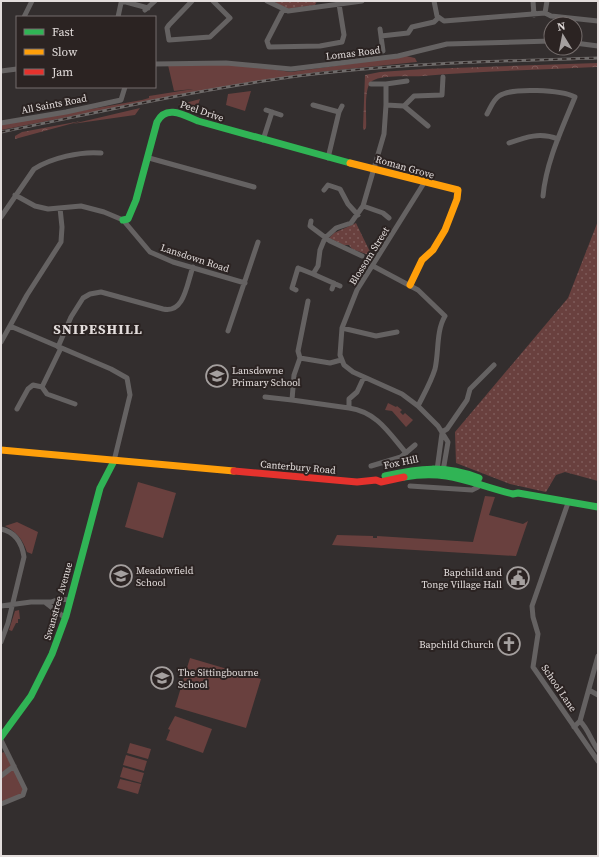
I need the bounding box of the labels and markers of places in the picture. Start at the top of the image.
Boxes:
school or university icon: Lansdowne Primary School [204,363,230,389]
place label: Lansdowne Primary School [232,364,301,389]
school or university icon: Meadowfield School [108,563,134,589]
place label: Meadowfield School [136,564,194,589]
public building icon: Bapchild and Tonge Village Hall [505,565,531,591]
place label: Bapchild and Tonge Village Hall [421,566,502,591]
church icon: Bapchild Church [496,631,522,657]
place label: Bapchild Church [419,638,494,651]
school or university icon: The Sittingbourne School [149,665,175,691]
place label: The Sittingbourne School [178,666,259,691]

